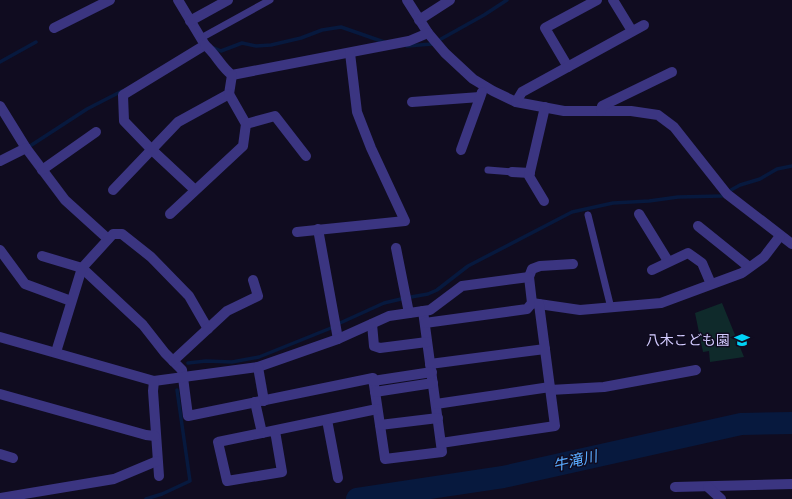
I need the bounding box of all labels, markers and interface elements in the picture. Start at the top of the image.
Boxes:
school or university icon: 八木こども園 [733,331,751,349]
place label: 八木こども園 [646,333,730,348]
water label: 牛滝川 [551,448,601,474]

